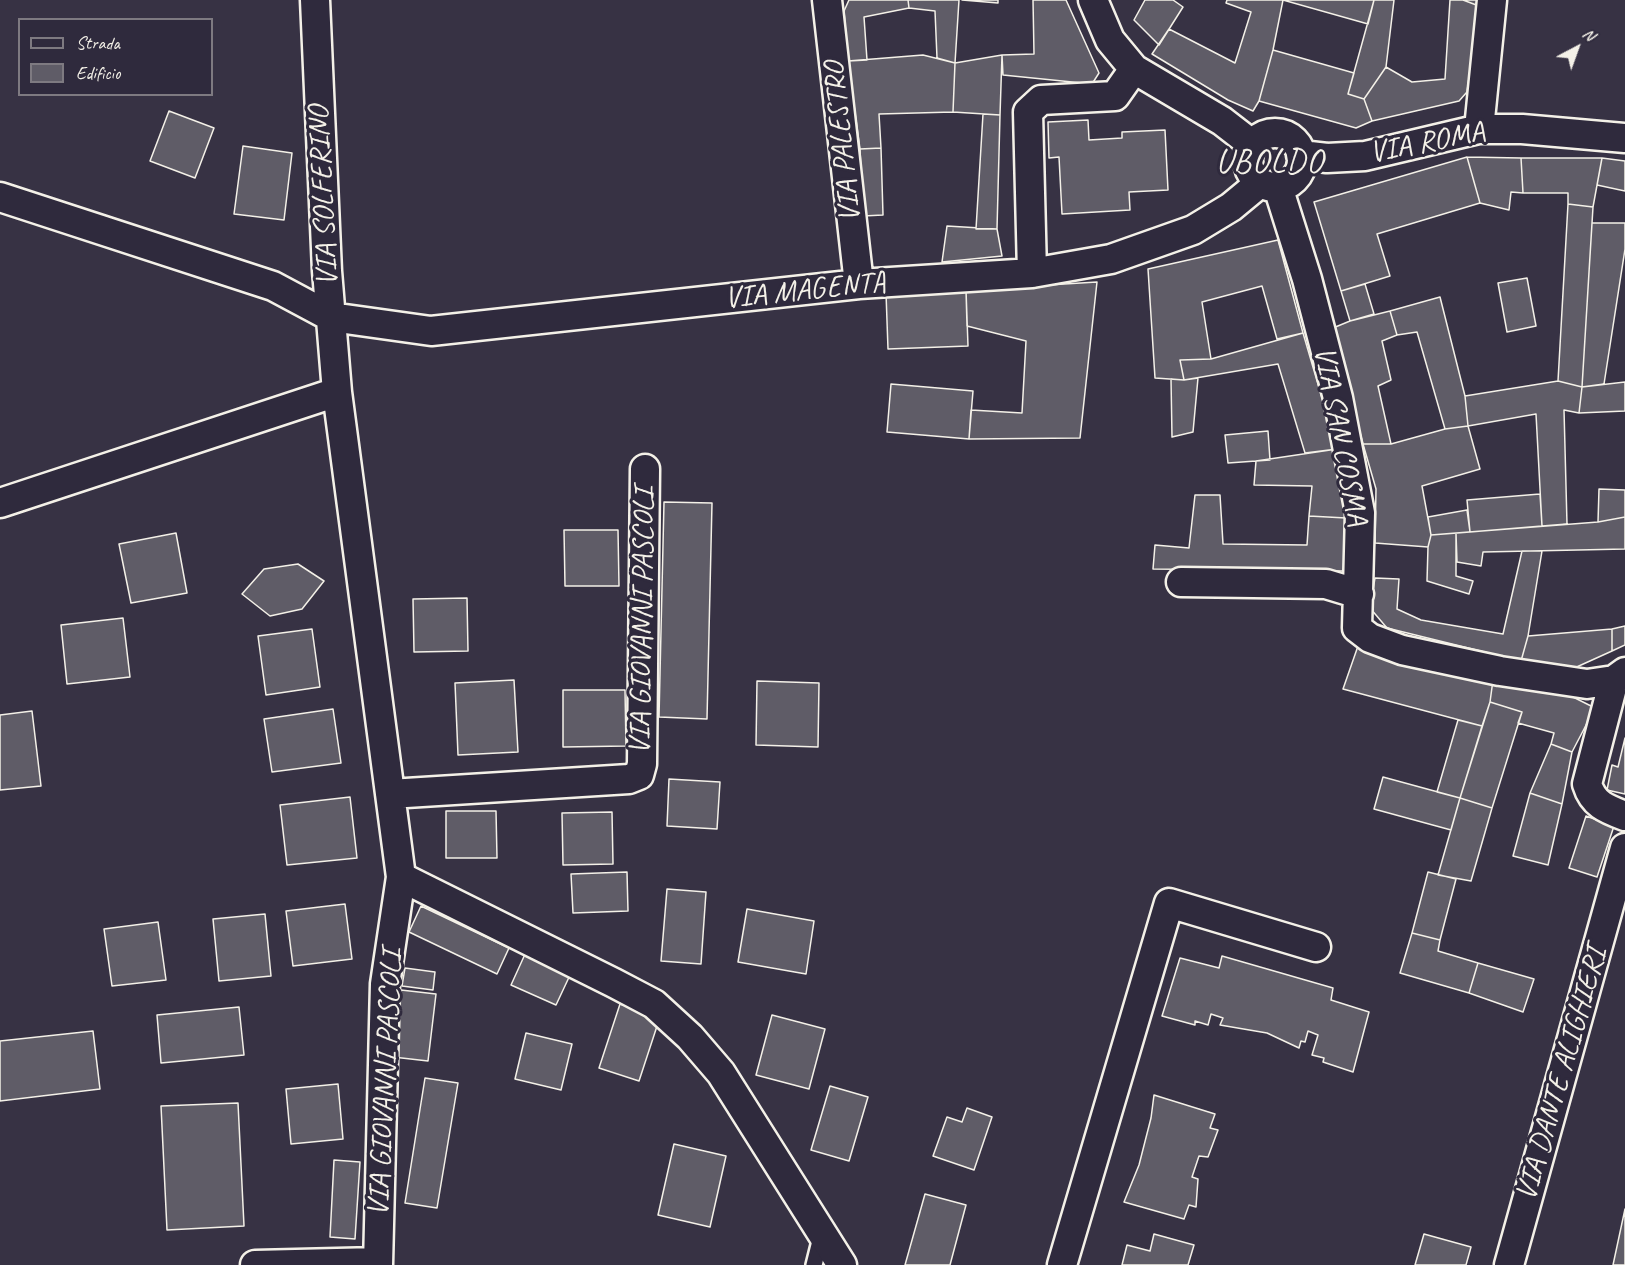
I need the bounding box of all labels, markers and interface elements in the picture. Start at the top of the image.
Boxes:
legend [18,18,213,96]
north arrow [1547,18,1607,78]
text: N [1579,24,1599,45]
text: Strada [76,32,120,54]
street label: VIA PALESTRO [817,60,869,224]
text: Edificio [76,62,120,84]
street label: VIA SOLFERINO [301,105,347,287]
street label: VIA ROMA [1366,114,1488,172]
district label: UBOLDO [1216,143,1324,183]
street label: VIA MAGENTA [723,265,887,317]
street label: VIA SAN COSMA [1305,344,1375,528]
street label: VIA GIOVANNI PASCOLI [623,487,663,755]
street label: VIA DANTE ALIGHIERI [1509,943,1615,1205]
street label: VIA GIOVANNI PASCOLI [361,949,411,1217]

